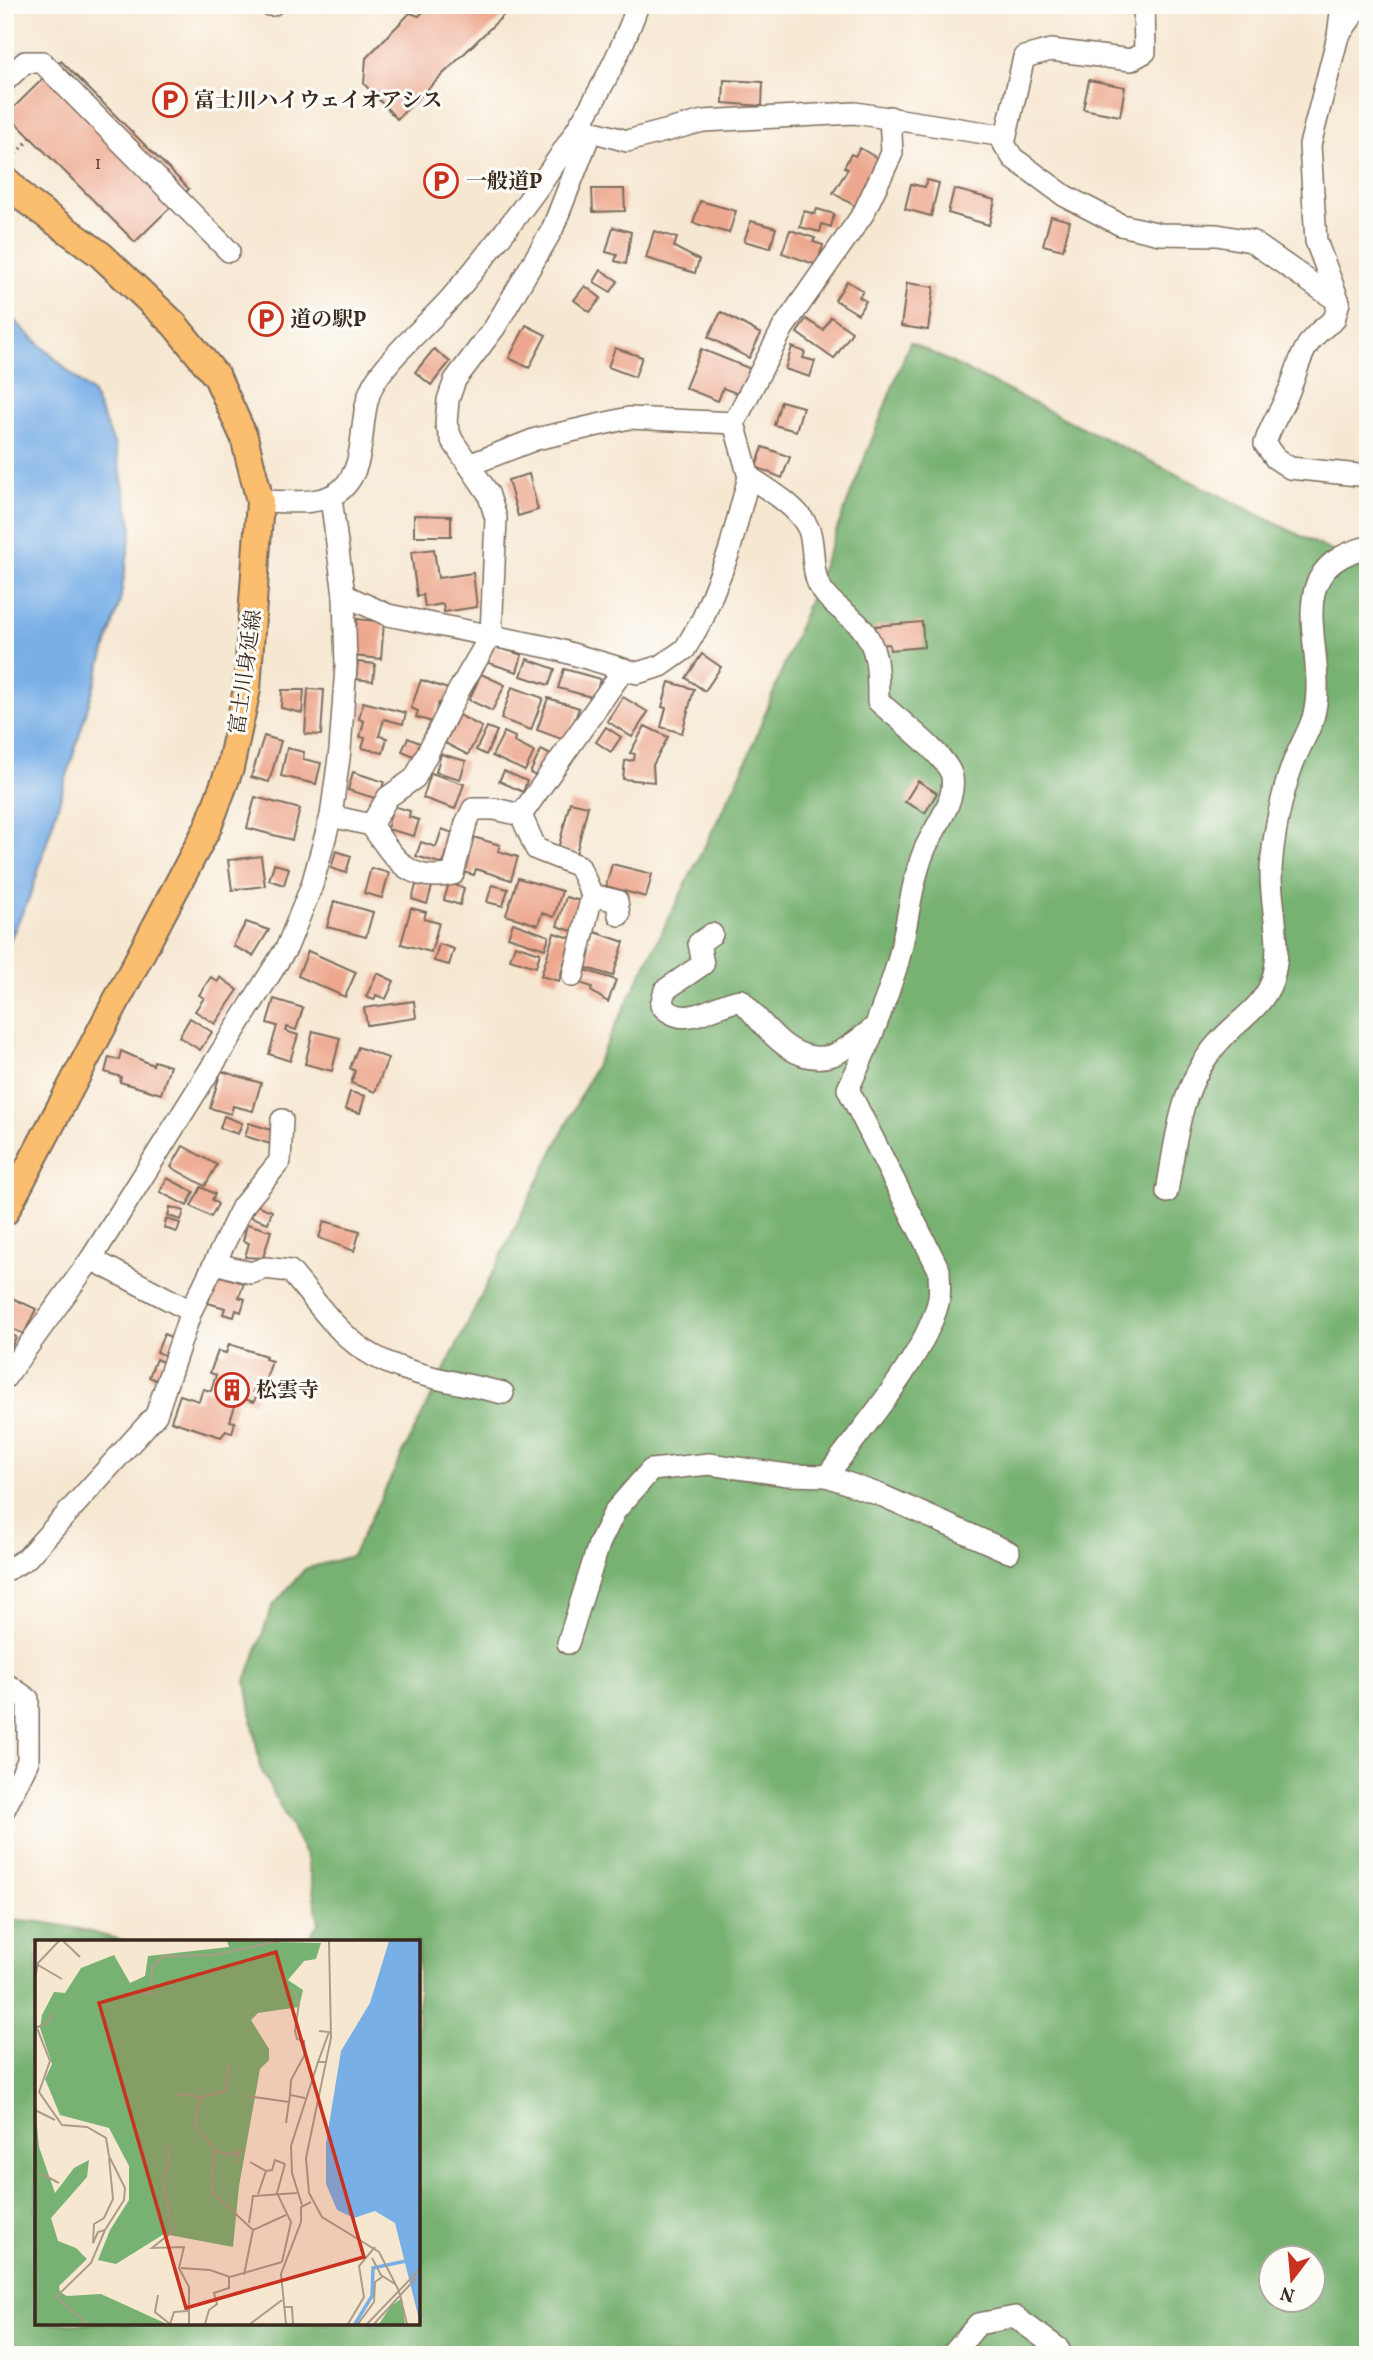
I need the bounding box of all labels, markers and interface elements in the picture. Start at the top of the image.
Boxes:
parking icon: 富士川ハイウェイオアシス [151,81,189,119]
place label: 富士川ハイウェイオアシス [194,87,442,116]
house number: 1 [95,152,101,177]
parking icon: 一般道P [422,162,460,200]
place label: 一般道P [466,168,542,197]
parking icon: 道の駅P [247,300,285,338]
place label: 道の駅P [290,306,366,335]
street label: 富士川身延線 [223,608,270,737]
building icon: 松雲寺 [213,1371,251,1409]
place label: 松雲寺 [256,1377,319,1406]
inset map [35,1940,420,2325]
north arrow [1258,2244,1328,2314]
text: N [1277,2279,1298,2308]

